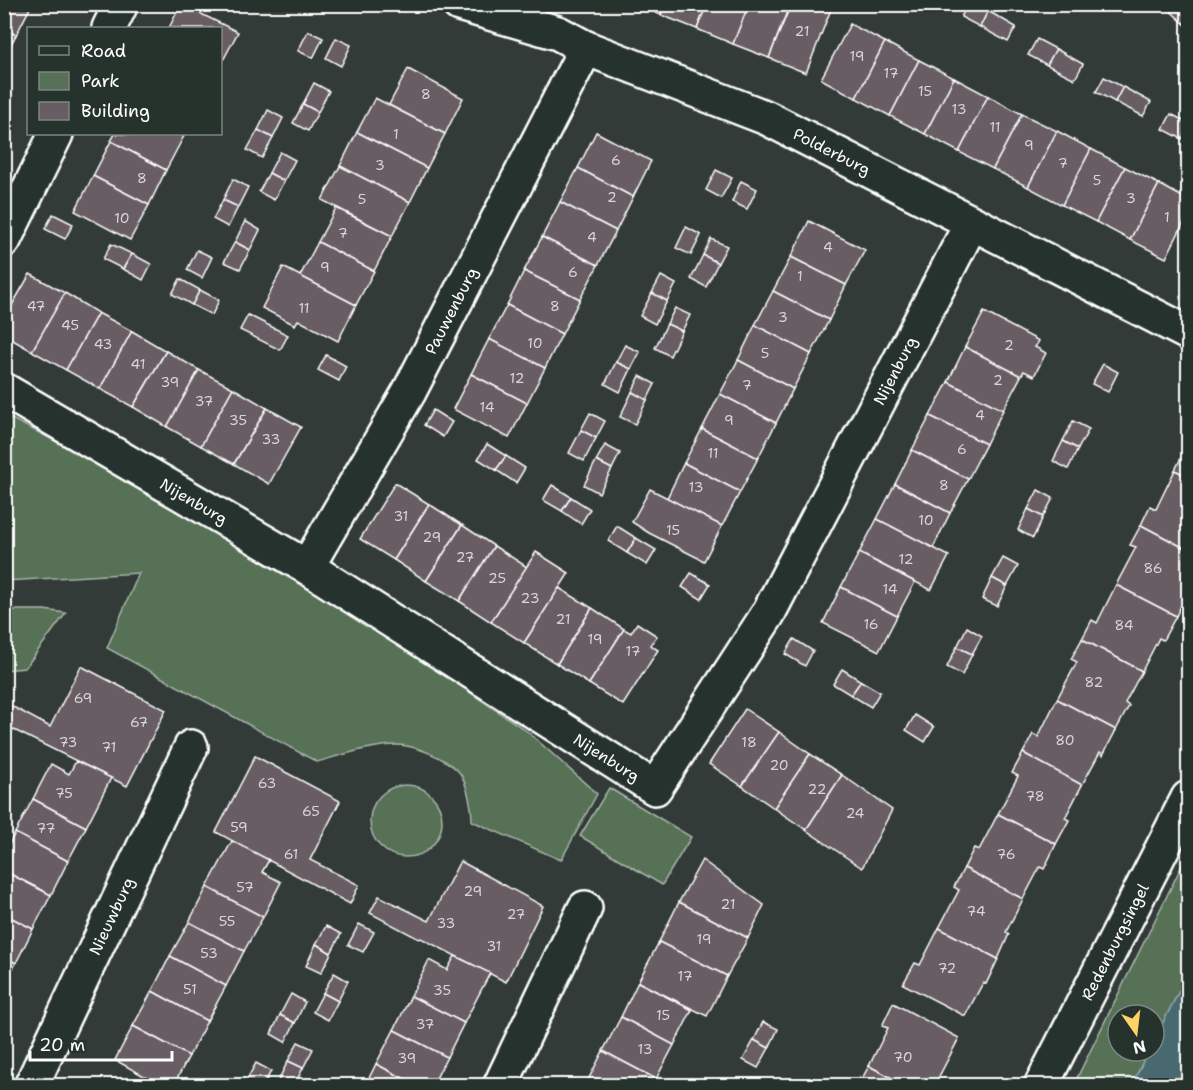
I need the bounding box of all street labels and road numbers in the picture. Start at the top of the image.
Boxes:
street label: Polderburg [790,123,874,180]
street label: Pauwenburg [420,263,482,358]
street label: Nijenburg [868,332,921,409]
street label: Nijenburg [156,473,232,529]
street label: Nijenburg [570,728,644,786]
street label: Nieuwburg [84,873,139,958]
street label: Redenburgsingel [1076,880,1153,1004]

